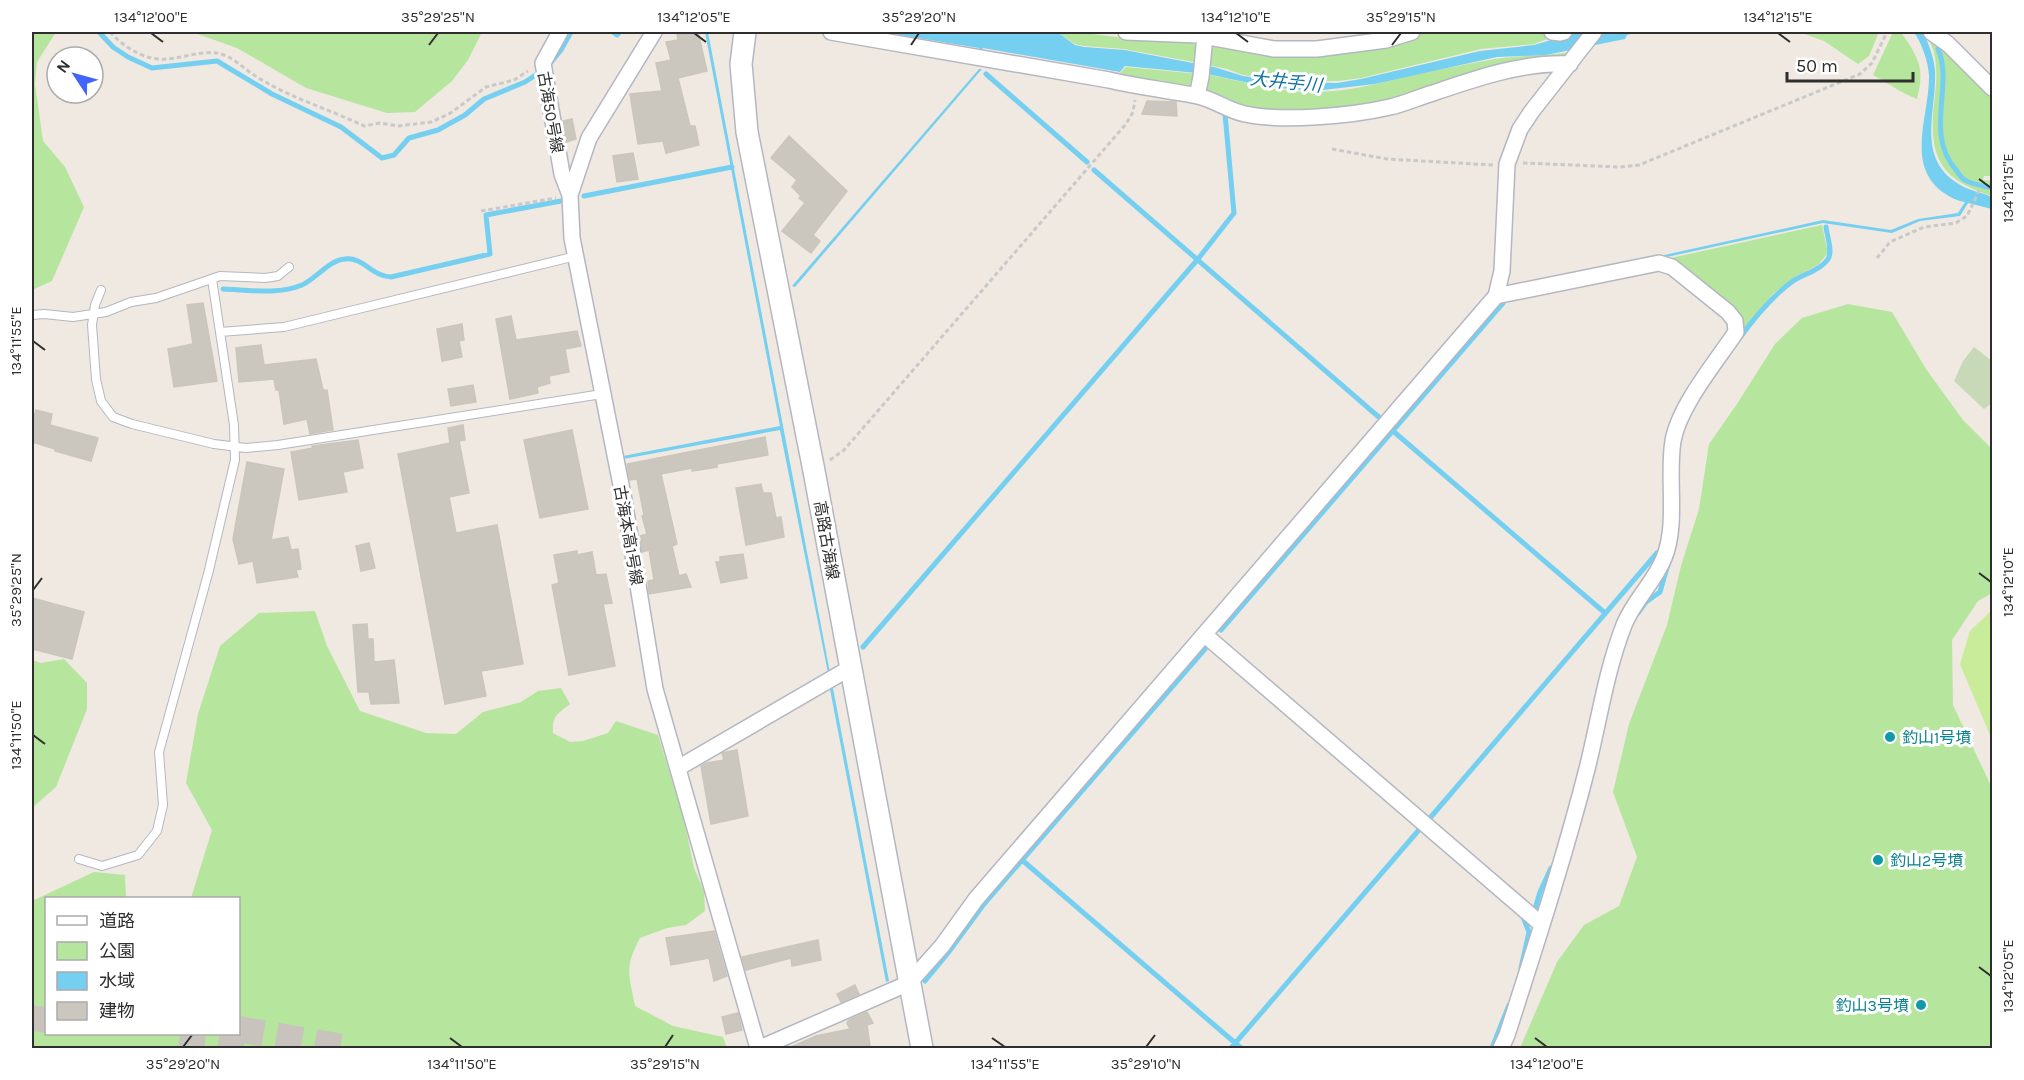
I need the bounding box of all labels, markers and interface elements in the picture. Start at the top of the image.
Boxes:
text: 134°12'00"E [114,8,188,26]
text: 35°29'25"N [401,8,475,26]
text: 134°12'05"E [657,8,731,26]
text: 35°29'20"N [882,8,956,26]
text: 134°12'10"E [1201,8,1271,26]
text: 35°29'15"N [1366,8,1436,26]
text: 134°12'15"E [1743,8,1813,26]
north arrow [45,45,105,105]
scale bar [1787,45,1913,83]
text: 50 m [1796,55,1838,77]
text: N [52,56,74,77]
water label: 大井手川 [1249,67,1325,97]
street label: 古海50号線 [534,70,567,154]
text: 134°12'15"E [1999,153,2017,223]
text: 134°11'55"E [7,306,25,376]
street label: 古海本高1号線 [610,484,647,587]
street label: 高路古海線 [810,499,843,581]
text: 134°12'10"E [1999,547,2017,617]
text: 35°29'25"N [7,553,25,627]
text: 134°11'50"E [7,700,25,770]
place label: 釣山1号墳 [1902,728,1971,747]
marker: 釣山1号墳 [1883,730,1897,744]
place label: 釣山2号墳 [1890,851,1963,870]
marker: 釣山2号墳 [1871,853,1885,867]
legend [45,897,240,1035]
text: 道路 [99,910,135,932]
text: 134°12'05"E [1999,939,2017,1013]
text: 公園 [99,940,135,962]
text: 水域 [99,970,135,992]
place label: 釣山3号墳 [1836,996,1909,1015]
marker: 釣山3号墳 [1914,998,1928,1012]
text: 建物 [99,1000,135,1022]
text: 35°29'20"N [146,1055,220,1073]
text: 134°11'50"E [427,1055,497,1073]
text: 35°29'15"N [630,1055,700,1073]
text: 134°11'55"E [970,1055,1040,1073]
text: 35°29'10"N [1111,1055,1181,1073]
text: 134°12'00"E [1510,1055,1584,1073]

